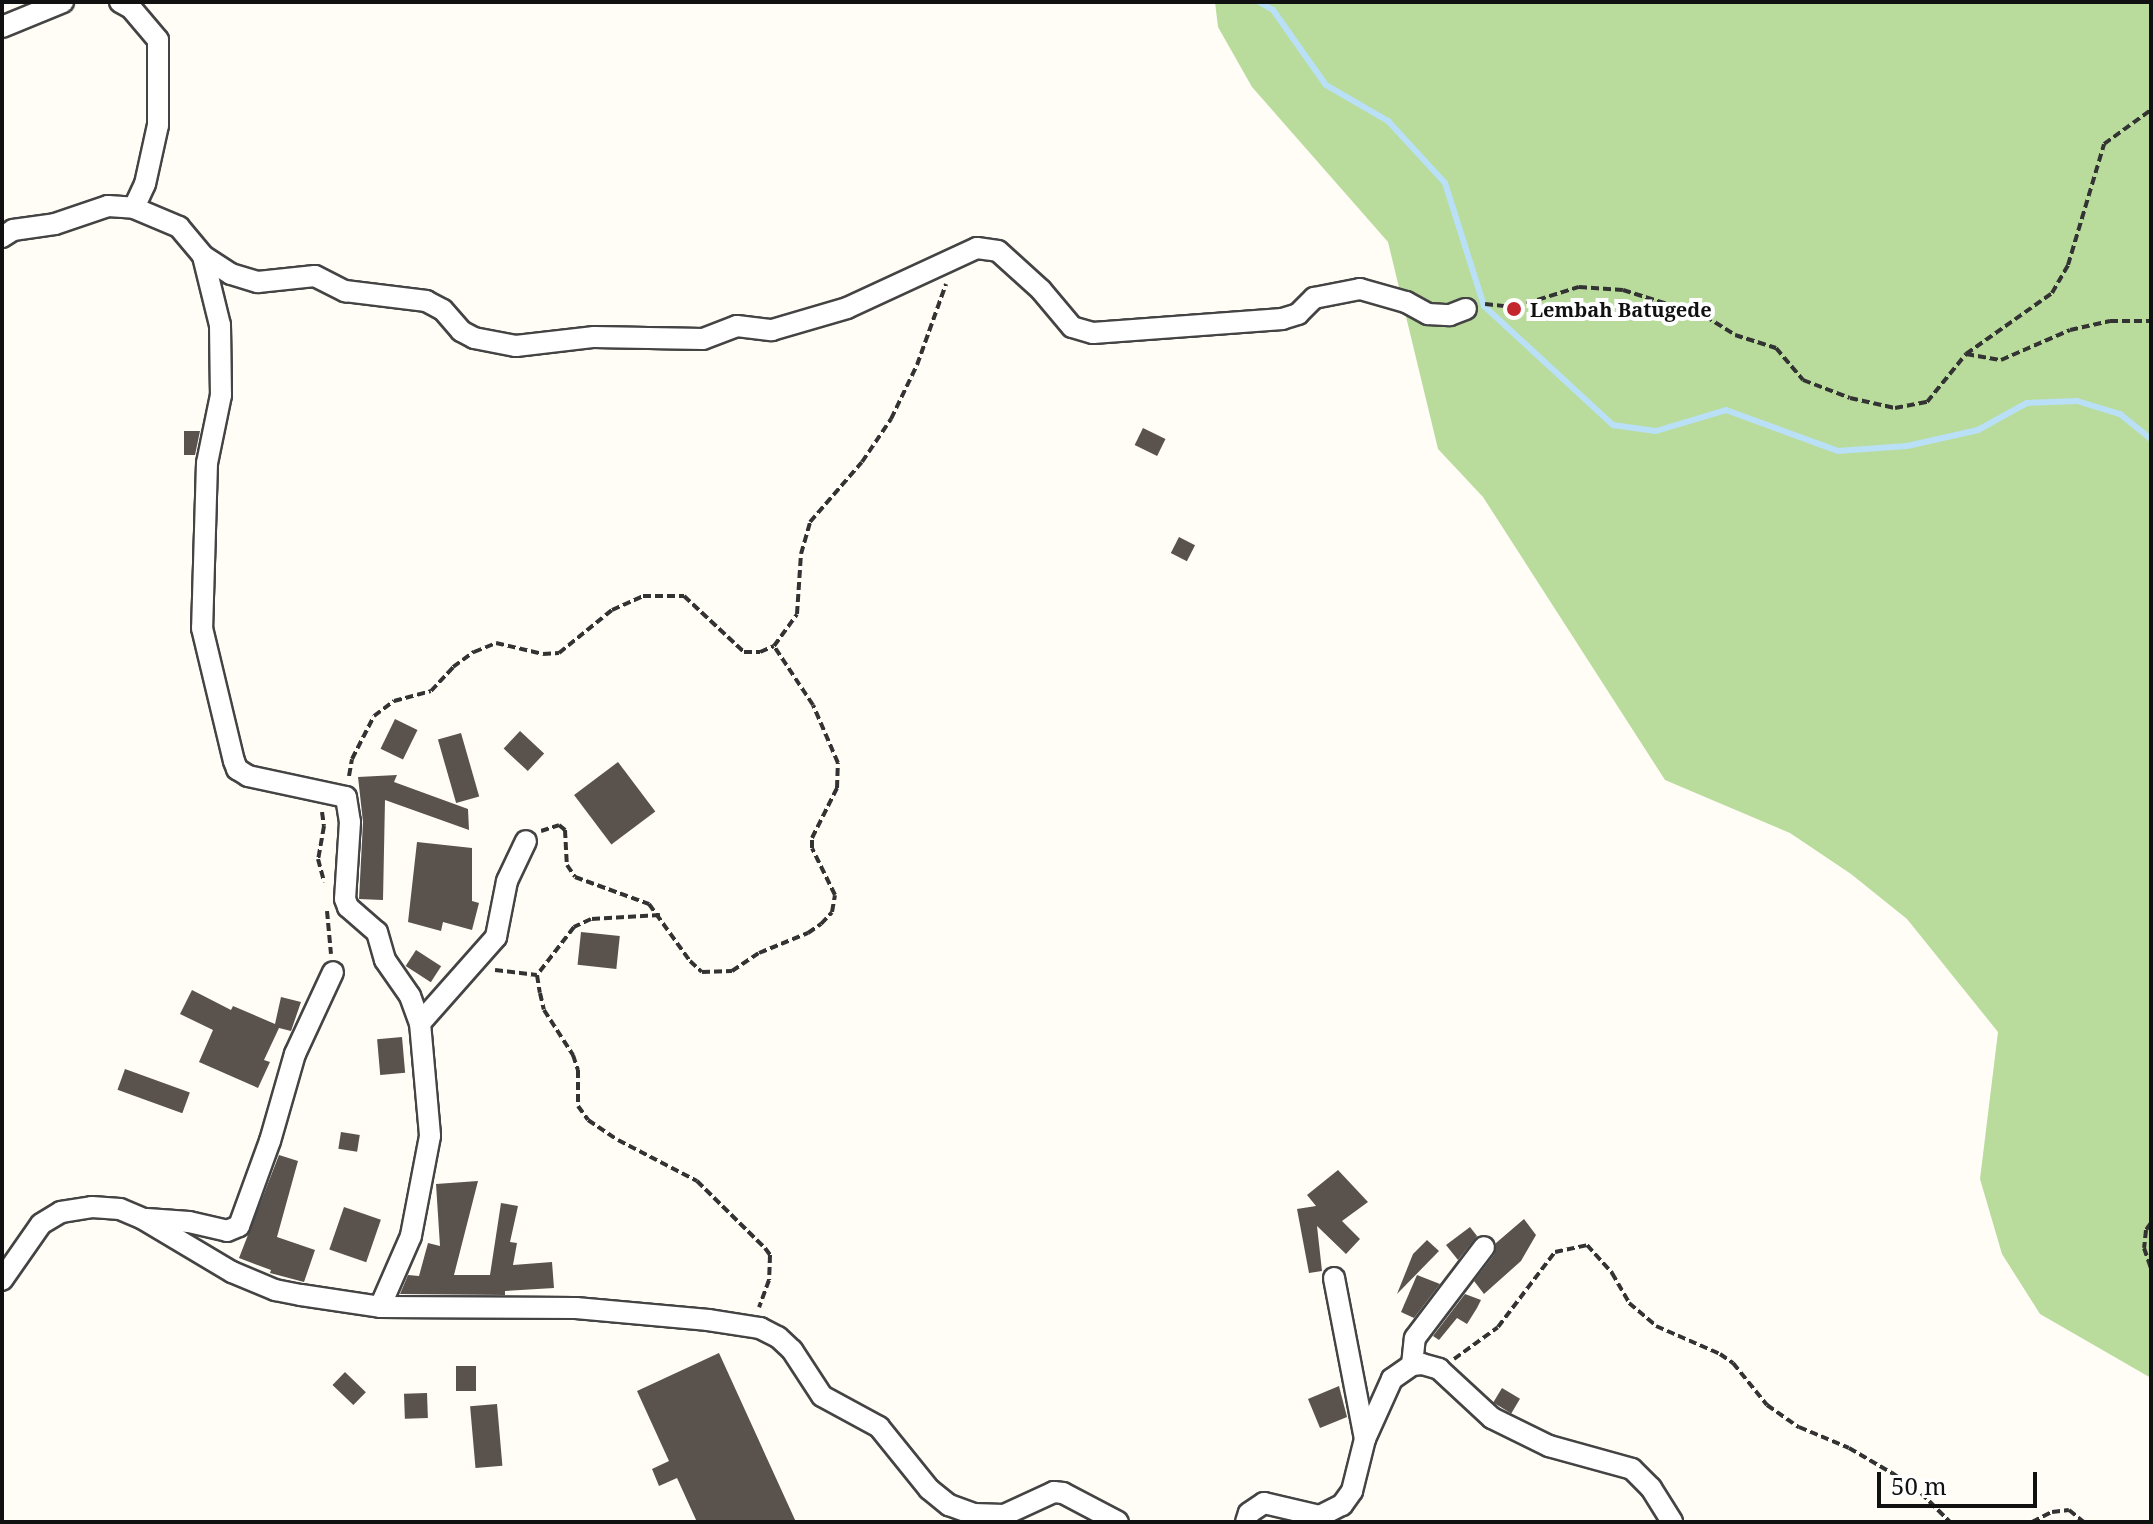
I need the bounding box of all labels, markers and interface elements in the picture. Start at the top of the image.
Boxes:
place label: Lembah Batugede [1530,297,1712,321]
marker: Lembah Batugede [1505,300,1523,318]
scale bar [1881,1456,2041,1506]
text: 50 m [1891,1469,1947,1502]

